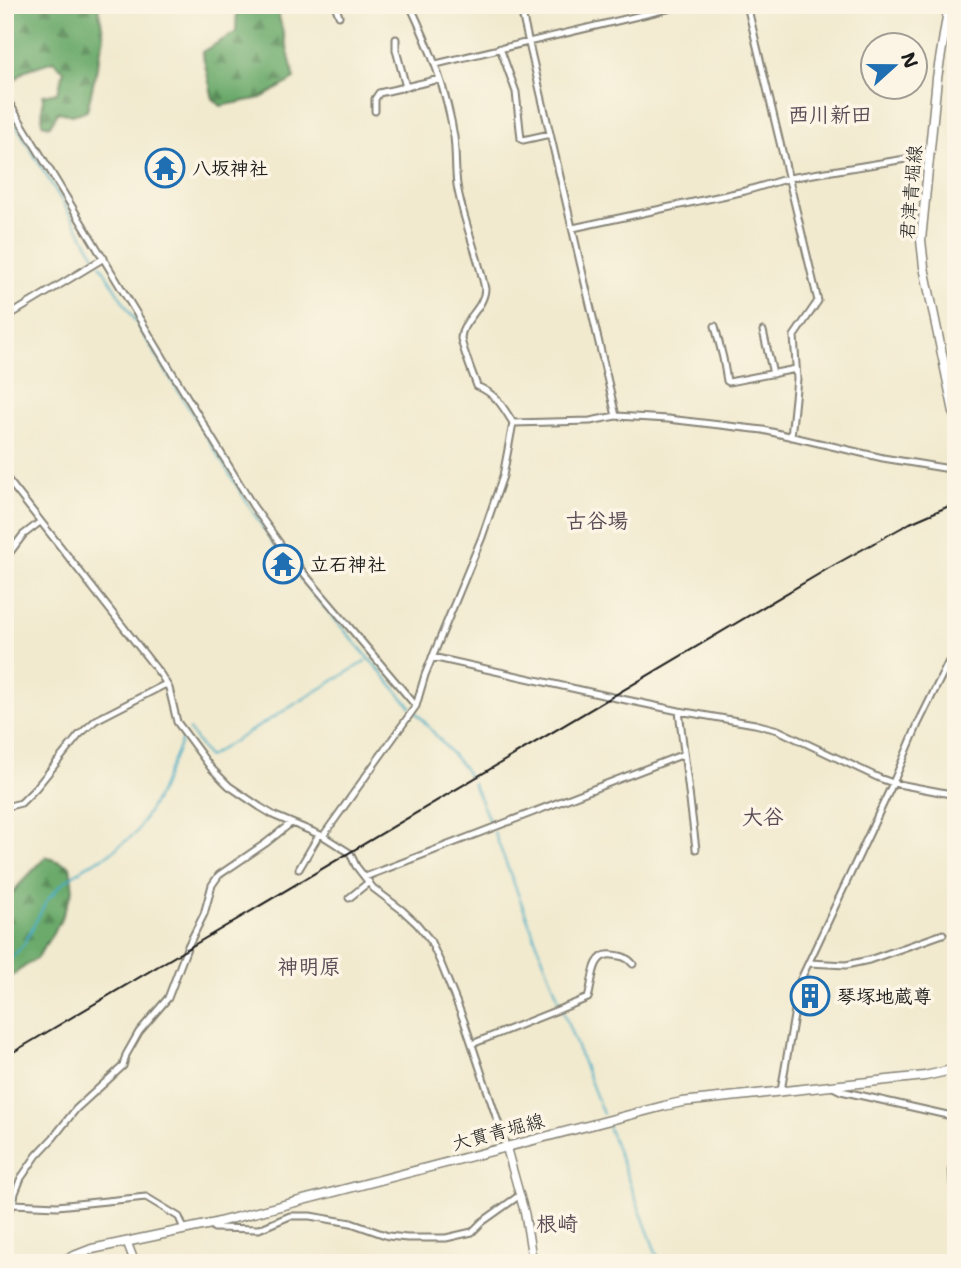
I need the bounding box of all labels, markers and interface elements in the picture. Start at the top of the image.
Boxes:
north arrow [860,32,930,102]
text: N [895,49,924,72]
district label: 西川新田 [788,101,872,129]
street label: 君津青堀線 [894,144,928,240]
temple icon: 八坂神社 [144,147,186,189]
place label: 八坂神社 [192,156,268,181]
district label: 古谷場 [566,507,629,535]
temple icon: 立石神社 [262,543,304,585]
place label: 立石神社 [310,552,386,577]
district label: 大谷 [742,803,784,831]
district label: 神明原 [278,953,341,981]
building icon: 琴塚地蔵尊 [789,975,831,1017]
place label: 琴塚地蔵尊 [837,984,932,1009]
street label: 大貫青堀線 [449,1108,547,1156]
district label: 根崎 [536,1210,578,1238]

